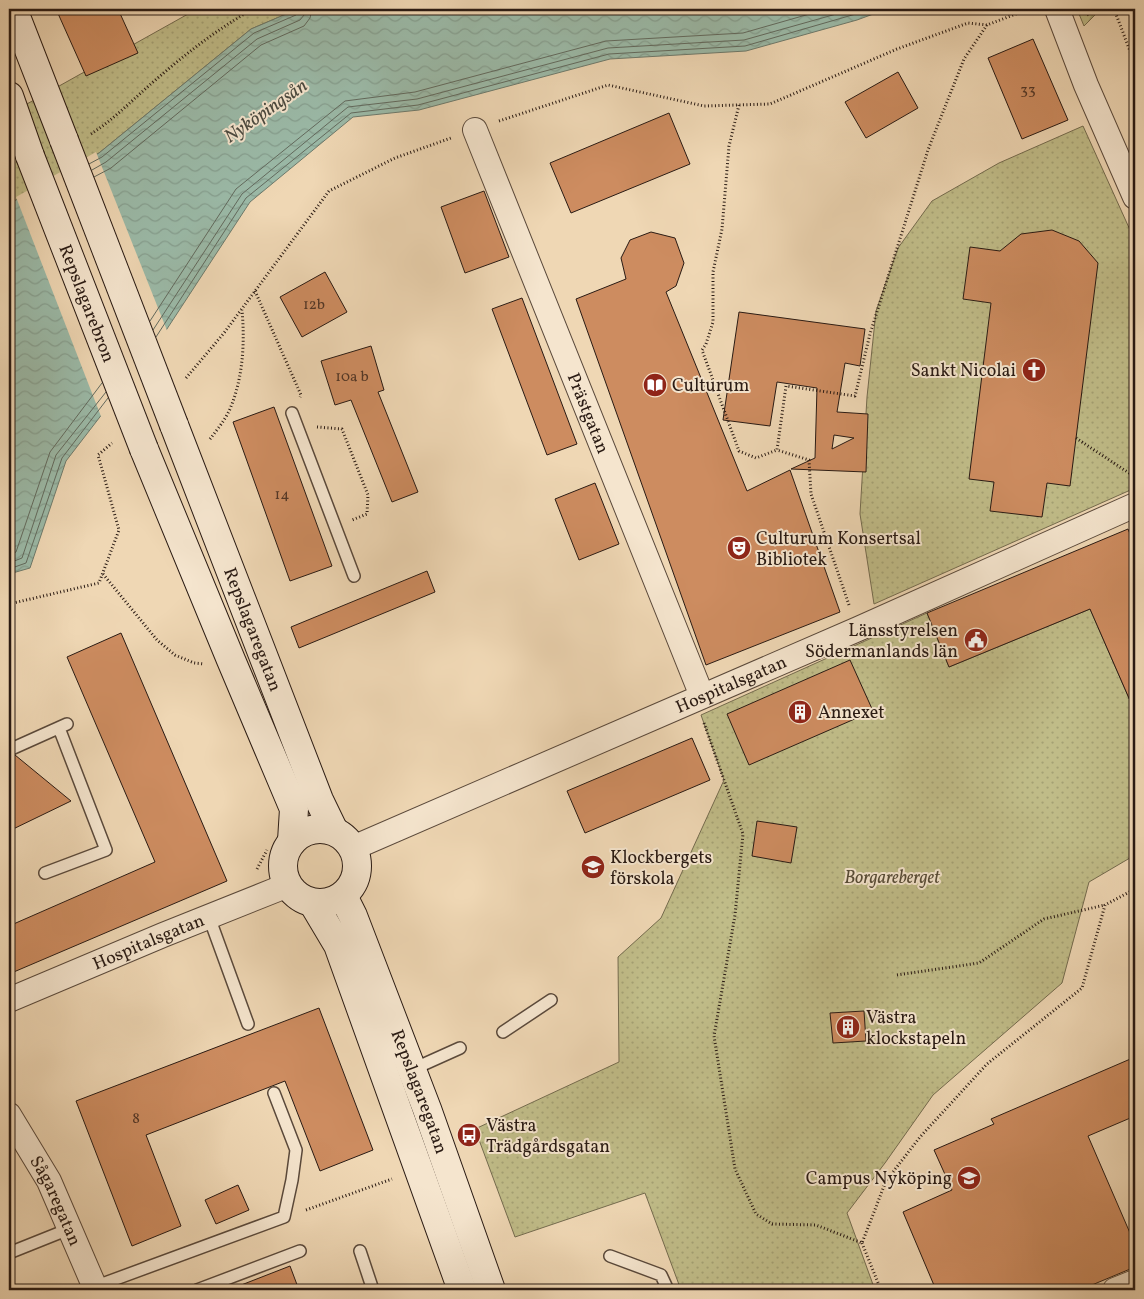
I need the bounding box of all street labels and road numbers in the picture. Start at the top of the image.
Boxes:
street label: Repslagarebron [52,241,120,367]
street label: Prästgatan [560,370,615,458]
street label: Repslagaregatan [216,564,287,696]
street label: Hospitalsgatan [672,650,791,721]
street label: Hospitalsgatan [89,909,209,977]
street label: Repslagaregatan [384,1026,453,1158]
street label: Sågaregatan [23,1152,87,1250]

